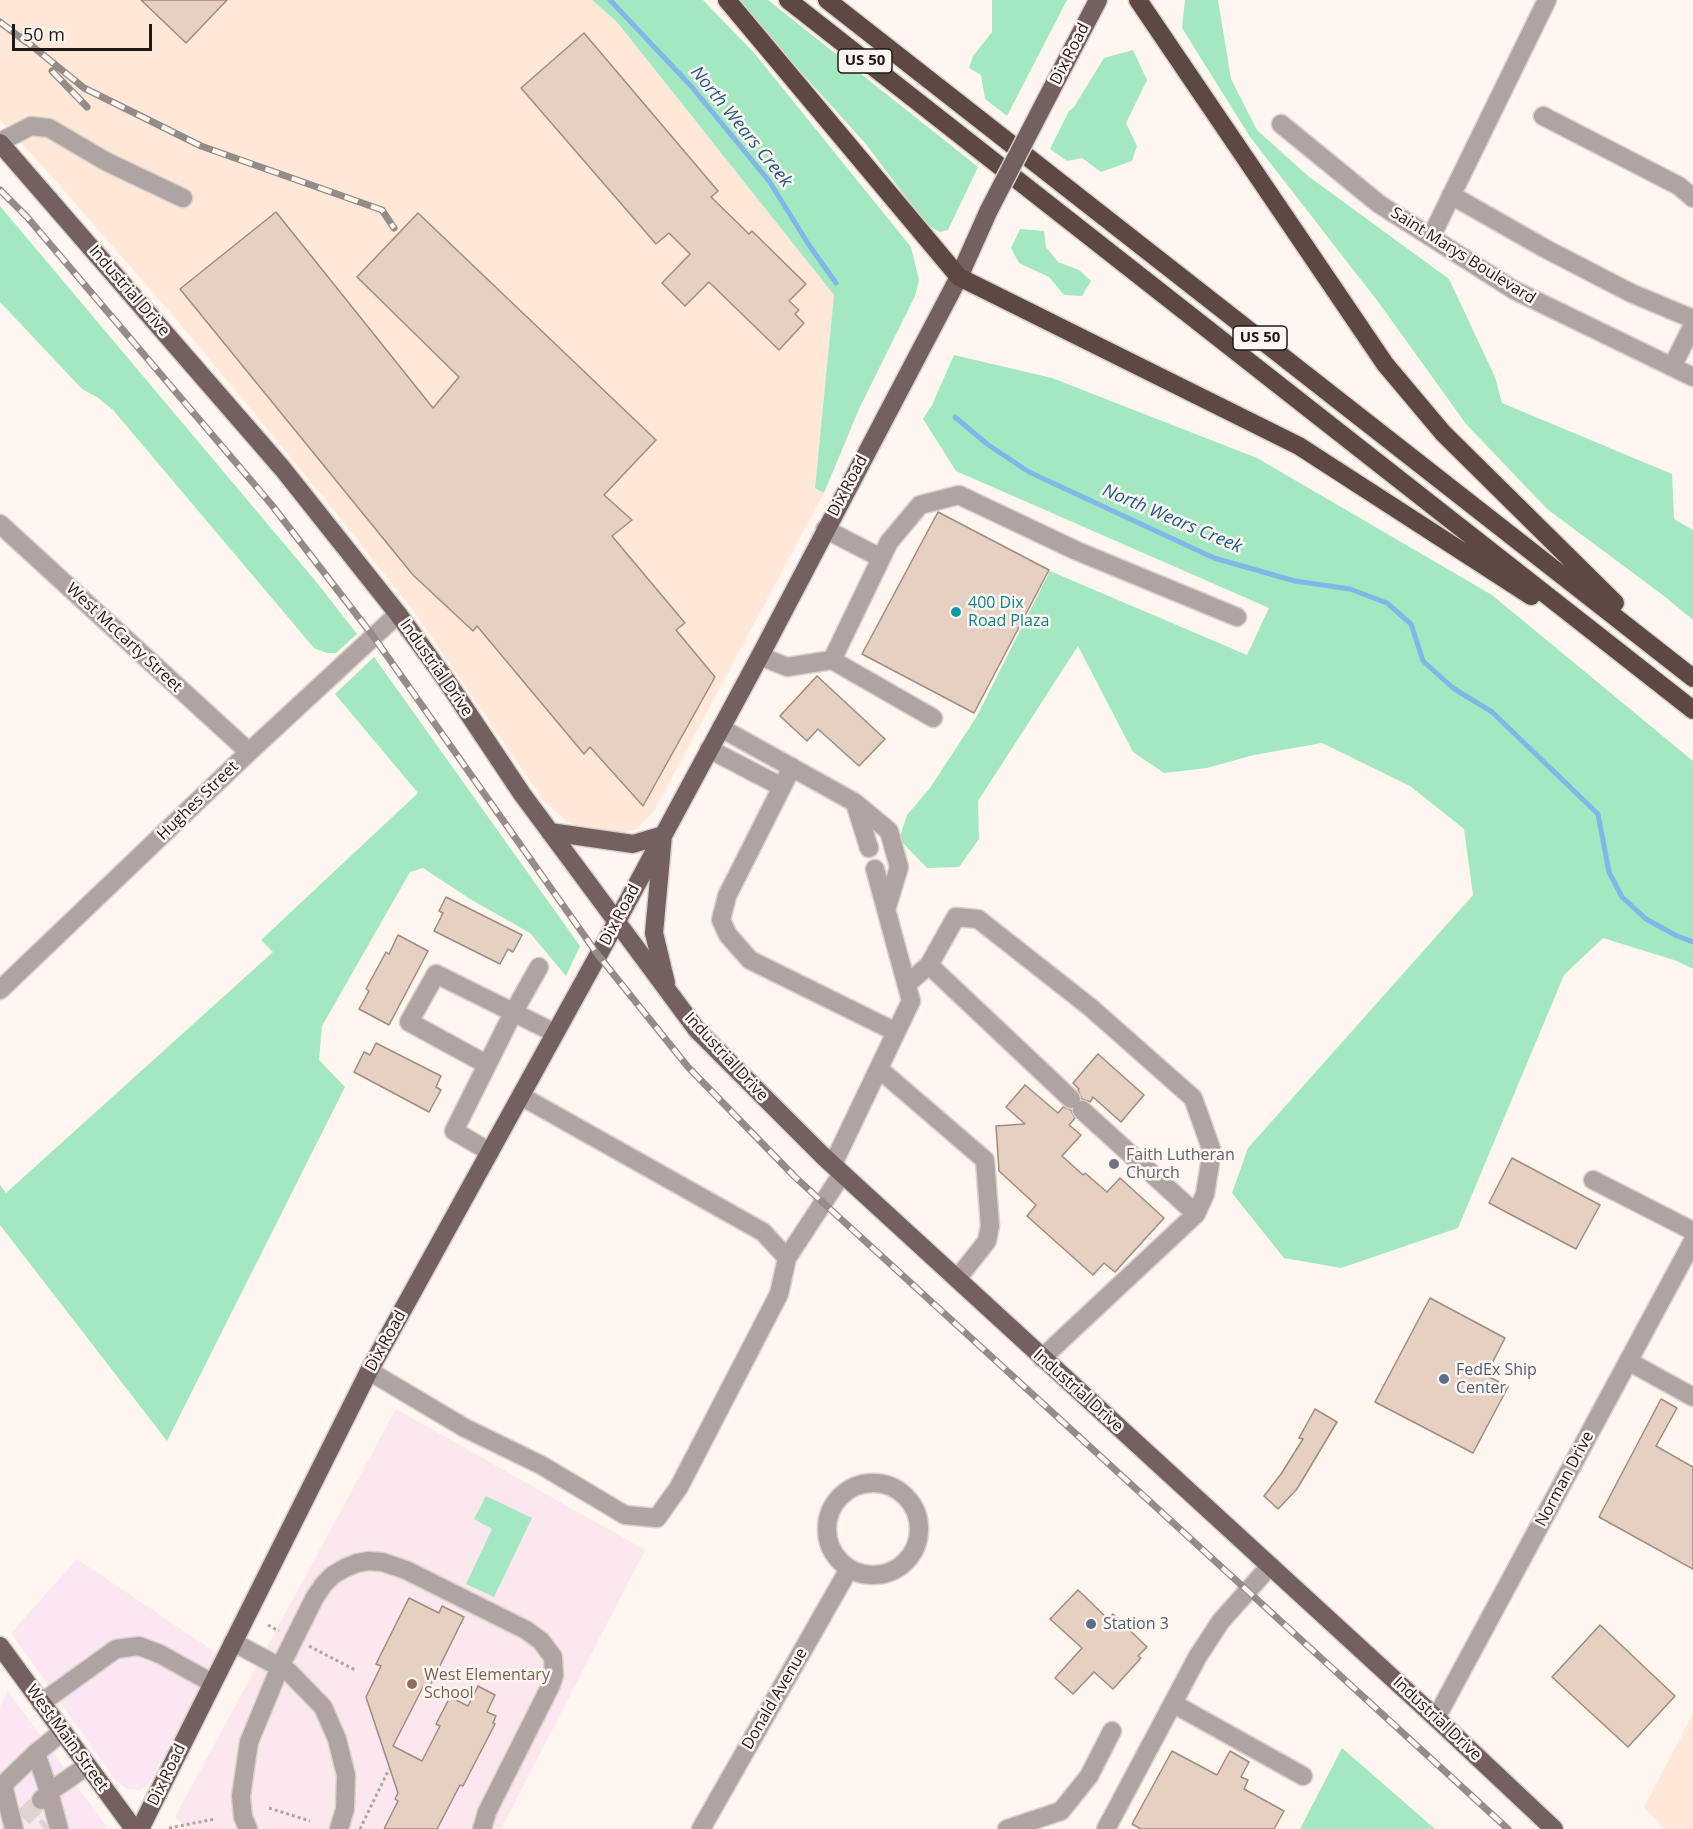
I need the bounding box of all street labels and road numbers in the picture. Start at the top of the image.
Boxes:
street label: Dix Road [1046,20,1094,88]
road number: US 50 [838,49,892,73]
street label: Saint Marys Boulevard [1387,204,1539,308]
street label: Industrial Drive [84,242,174,340]
road number: US 50 [1233,326,1287,350]
street label: Dix Road [824,452,872,520]
street label: West McCarty Street [62,579,186,697]
street label: Industrial Drive [395,616,477,720]
street label: Hughes Street [153,757,243,845]
street label: Dix Road [596,881,644,949]
street label: Industrial Drive [680,1009,772,1105]
street label: Dix Road [362,1307,410,1375]
street label: Industrial Drive [1029,1346,1127,1436]
street label: Norman Drive [1532,1428,1598,1530]
street label: Donald Avenue [738,1645,812,1753]
street label: Industrial Drive [1389,1673,1485,1765]
street label: West Main Street [22,1681,112,1795]
street label: Dix Road [144,1741,190,1809]

